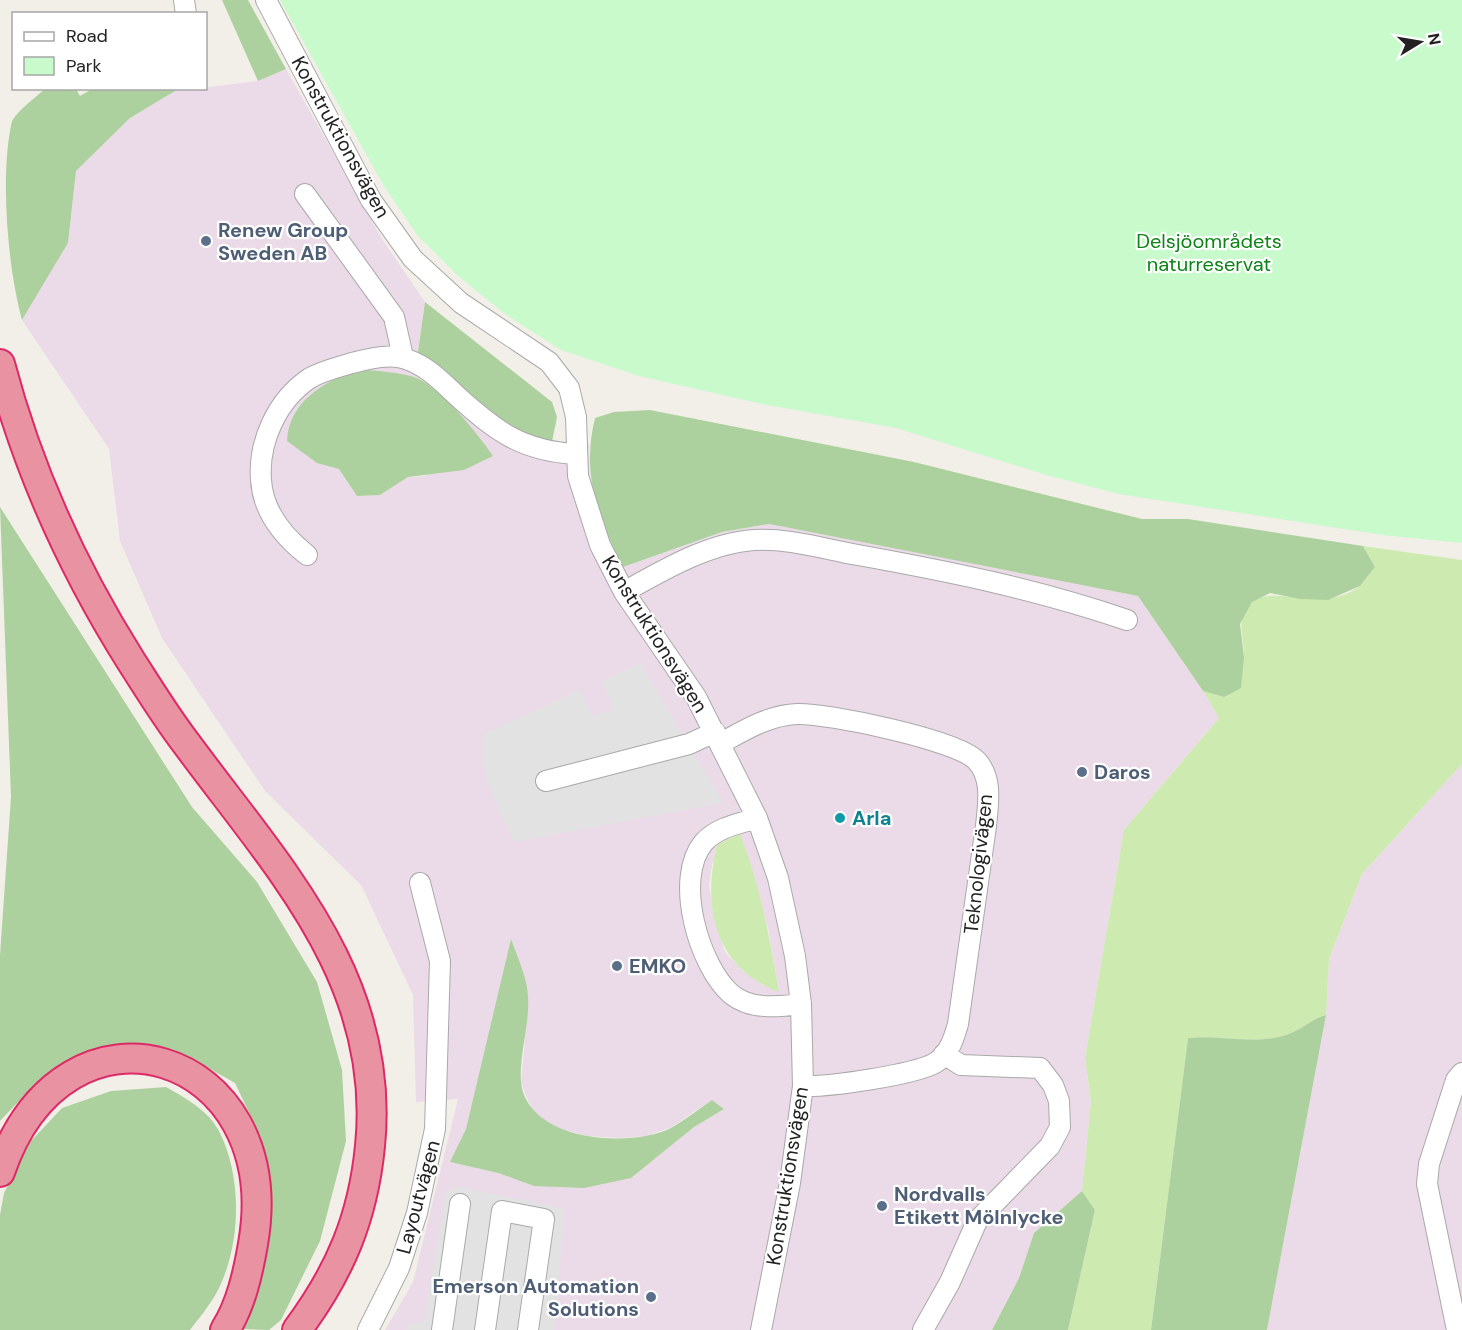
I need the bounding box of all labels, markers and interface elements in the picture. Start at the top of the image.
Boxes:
legend [12,12,207,90]
north arrow [1390,12,1450,72]
text: Road [66,24,108,48]
text: N [1423,32,1446,47]
street label: Konstruktionsvägen [286,52,396,222]
text: Park [66,54,102,78]
place label: Renew Group Sweden AB [218,217,348,266]
park label: Delsjöområdets naturreservat [1136,228,1282,277]
marker: Renew Group Sweden AB [199,234,213,248]
street label: Konstruktionsvägen [596,550,714,718]
place label: Daros [1094,759,1151,785]
marker: Daros [1075,765,1089,779]
street label: Teknologivägen [958,793,998,935]
place label: Arla [852,805,891,831]
marker: Arla [833,811,847,825]
place label: EMKO [629,953,686,979]
marker: EMKO [610,959,624,973]
street label: Konstruktionsvägen [760,1085,814,1267]
street label: Layoutvägen [390,1137,446,1257]
place label: Nordvalls Etikett Mölnlycke [894,1181,1064,1230]
marker: Nordvalls Etikett Mölnlycke [875,1199,889,1213]
place label: Emerson Automation Solutions [432,1273,639,1322]
marker: Emerson Automation Solutions [644,1290,658,1304]

